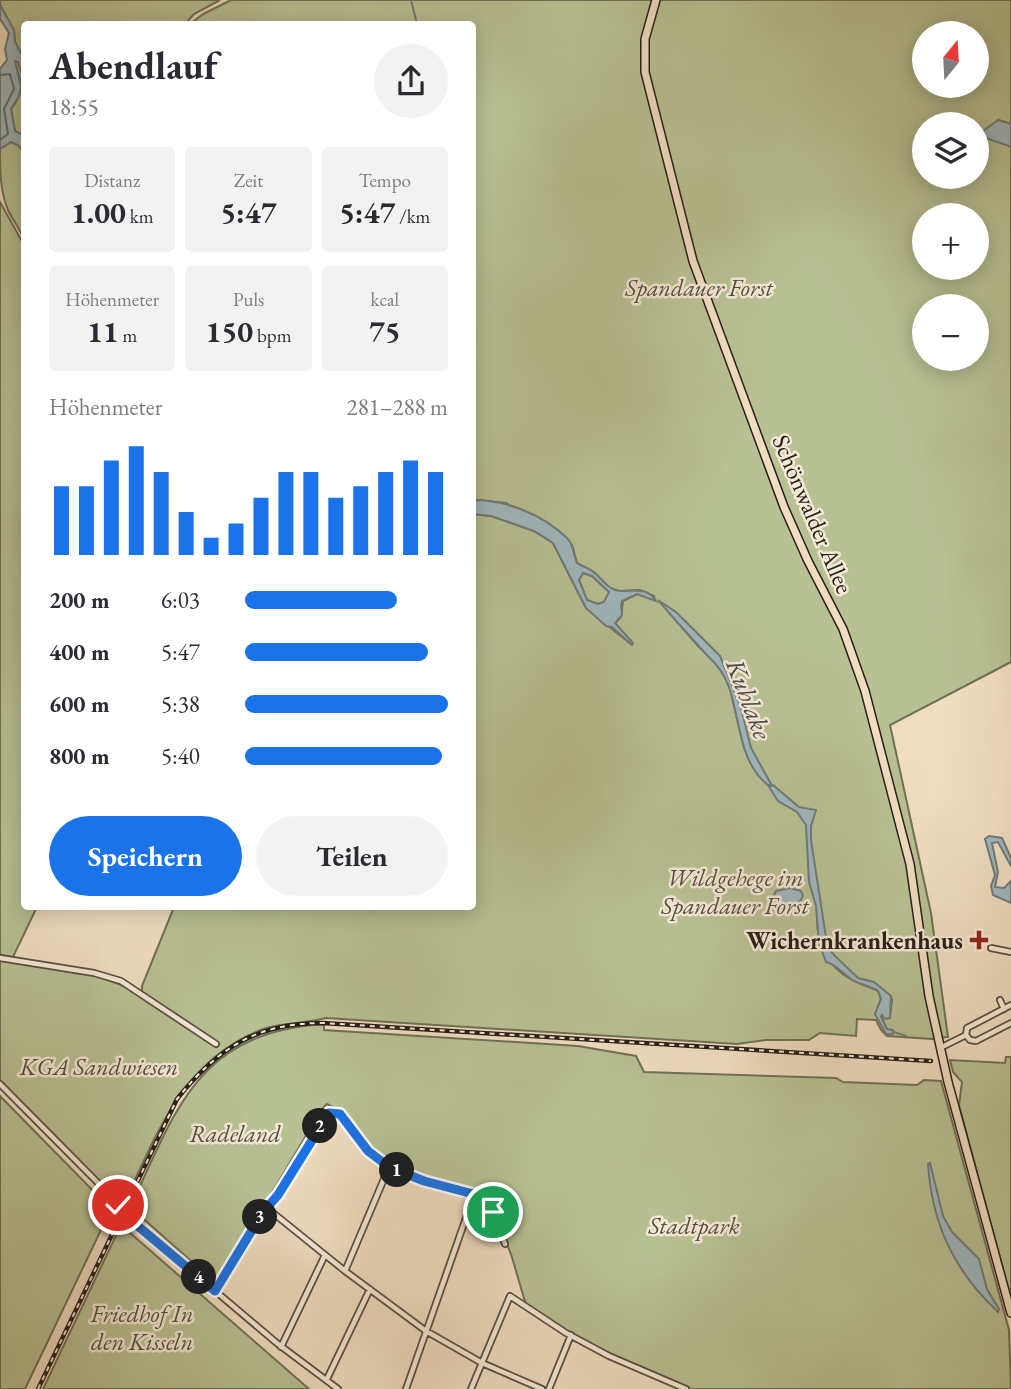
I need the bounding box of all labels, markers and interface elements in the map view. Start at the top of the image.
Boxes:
north arrow [912,21,989,98]
map controls [912,21,989,371]
text: Abendlauf [49,41,217,90]
button: share [374,44,448,118]
text: 18:55 [49,92,99,122]
button: layers [912,112,989,189]
text: Distanz [84,168,140,193]
text: Zeit [234,168,263,193]
text: Tempo [359,168,411,193]
text: 1.00 [71,193,126,232]
text: 5:47 [220,193,277,232]
text: 5:47 [339,193,395,232]
button: + [912,203,989,280]
text: km [126,204,153,229]
text: /km [395,204,430,229]
park label: Spandauer Forst [624,272,774,303]
text: Höhenmeter [65,287,159,312]
text: Puls [233,287,264,312]
text: kcal [371,287,399,312]
button: − [912,294,989,371]
text: 11 [87,312,119,351]
text: 150 [206,312,253,351]
text: 75 [369,312,401,351]
text: m [119,323,137,348]
text: bpm [253,323,291,348]
text: Höhenmeter [49,392,162,422]
text: 281–288 m [347,392,448,422]
street label: Schönwalder Allee [766,430,860,598]
text: 200 m [49,585,110,615]
text: 6:03 [161,585,200,615]
text: 400 m [49,637,110,667]
text: 5:47 [161,637,200,667]
water label: Kuhlake [718,653,780,745]
text: 600 m [49,689,110,719]
text: 5:38 [161,689,200,719]
text: 800 m [49,741,110,771]
text: 5:40 [161,741,200,771]
button: Speichern [49,816,242,896]
button: Teilen [256,816,448,896]
park label: Wildgehege im Spandauer Forst [660,862,810,921]
place label: Wichernkrankenhaus [746,925,963,956]
marker: Wichernkrankenhaus [969,930,989,950]
park label: KGA Sandwiesen [19,1051,178,1082]
pin: 2 [302,1108,338,1144]
text: 2 [314,1113,325,1138]
park label: Radeland [189,1118,281,1149]
pin: 1 [380,1152,414,1188]
text: 1 [391,1157,402,1182]
pin [88,1175,148,1235]
pin [463,1182,523,1242]
icon: check [99,1186,137,1224]
icon: arrive [474,1193,512,1231]
pin: 3 [243,1200,278,1234]
text: 3 [254,1204,265,1229]
park label: Stadtpark [647,1210,740,1241]
pin: 4 [182,1260,216,1294]
text: 4 [193,1264,204,1289]
park label: Friedhof In den Kisseln [90,1298,193,1357]

